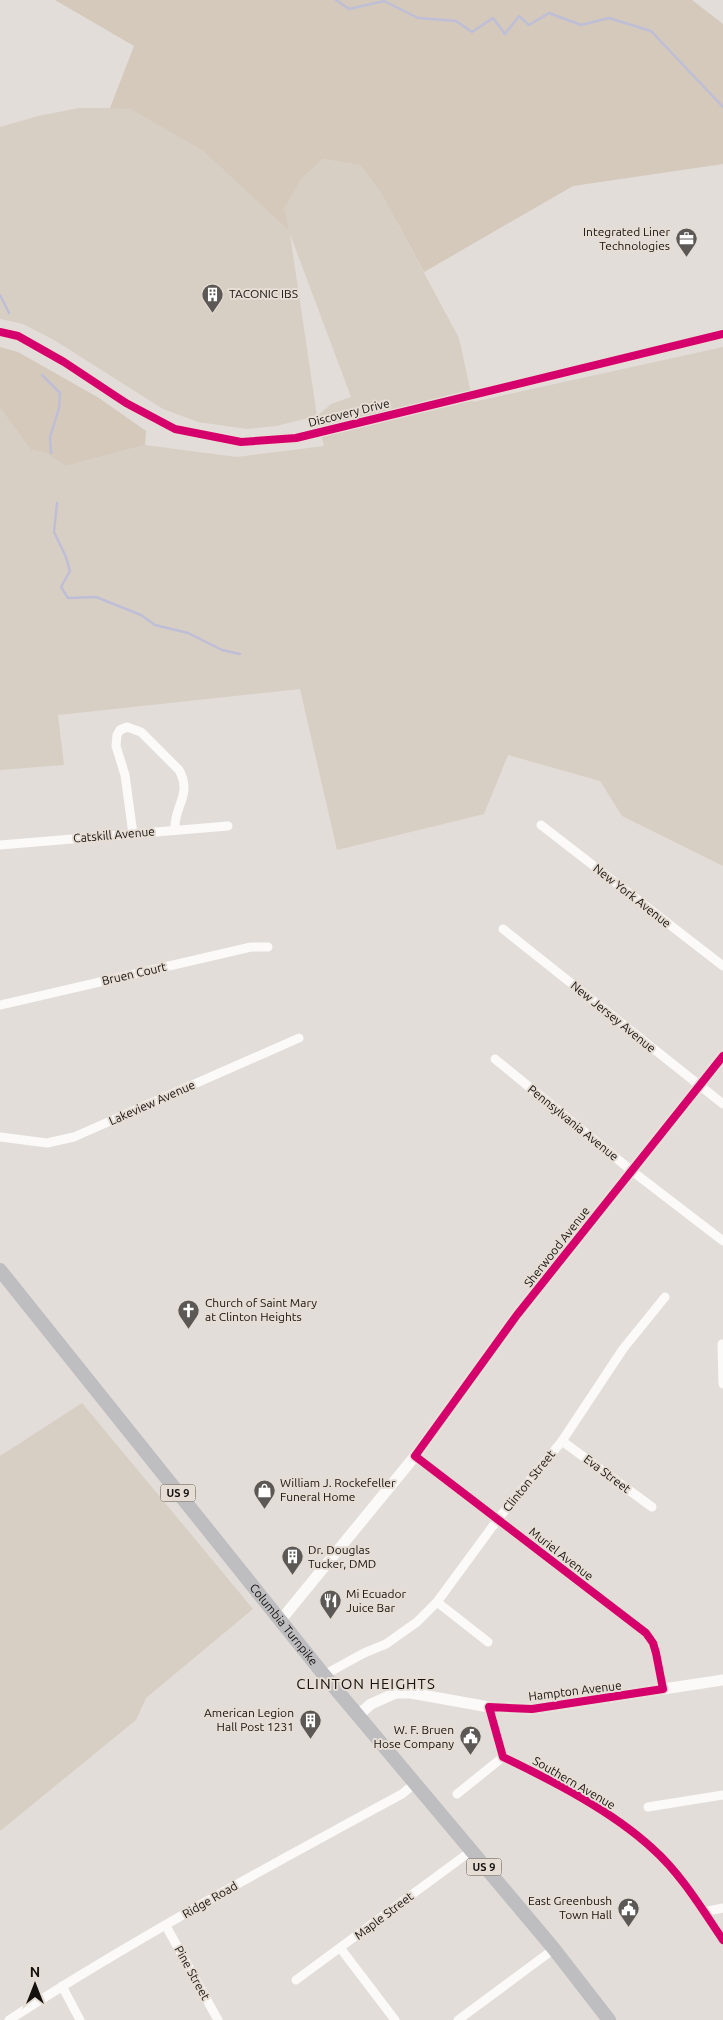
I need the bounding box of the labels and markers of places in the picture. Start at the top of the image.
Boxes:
place label: Integrated Liner Technologies [583,225,670,252]
office icon: Integrated Liner Technologies [674,227,698,258]
building icon: TACONIC IBS [201,282,225,313]
place label: TACONIC IBS [229,287,298,300]
place label: Church of Saint Mary at Clinton Heights [205,1296,317,1323]
church icon: Church of Saint Mary at Clinton Heights [177,1298,201,1329]
place label: William J. Rockefeller Funeral Home [280,1476,396,1503]
shop icon: William J. Rockefeller Funeral Home [252,1478,276,1509]
place label: Dr. Douglas Tucker, DMD [308,1543,376,1570]
building icon: Dr. Douglas Tucker, DMD [280,1545,304,1576]
place label: Mi Ecuador Juice Bar [346,1587,406,1614]
restaurant icon: Mi Ecuador Juice Bar [318,1589,342,1620]
place label: American Legion Hall Post 1231 [204,1706,294,1733]
building icon: American Legion Hall Post 1231 [298,1708,322,1739]
place label: W. F. Bruen Hose Company [374,1723,454,1750]
public building icon: W. F. Bruen Hose Company [458,1725,482,1756]
place label: East Greenbush Town Hall [528,1894,612,1921]
public building icon: East Greenbush Town Hall [616,1896,640,1927]

